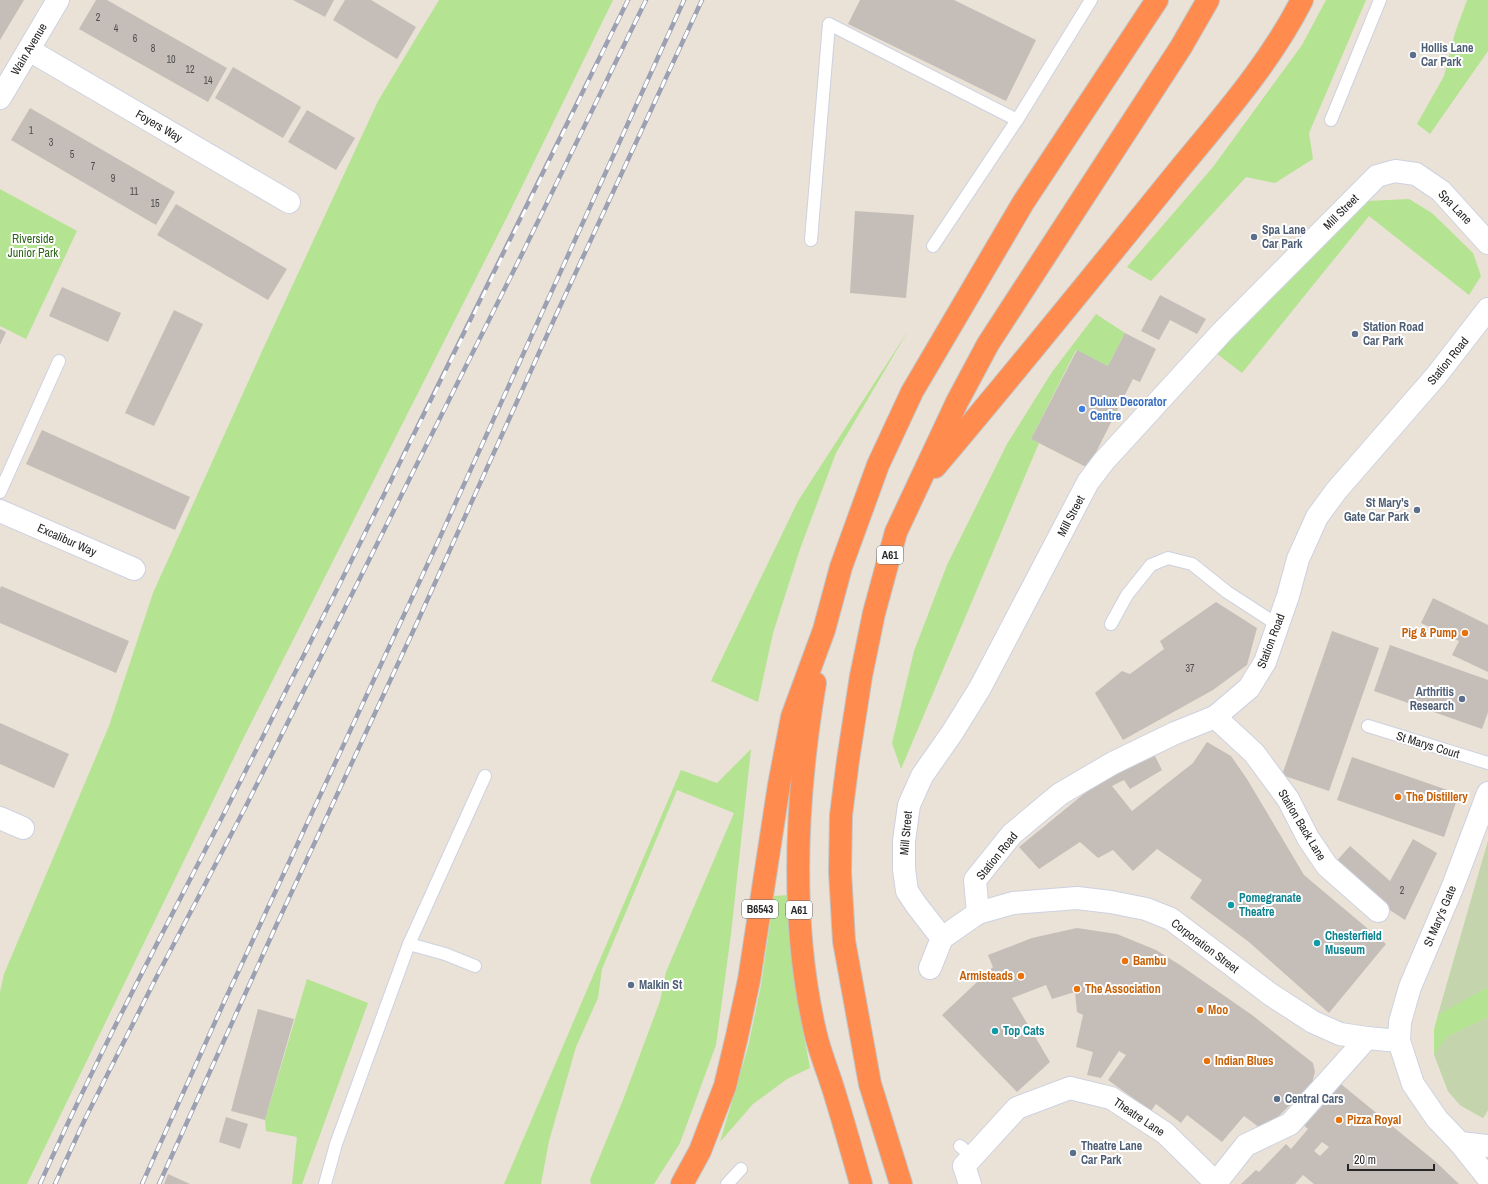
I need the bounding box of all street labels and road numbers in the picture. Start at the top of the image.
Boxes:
street label: Wain Avenue [7,20,51,78]
street label: Foyers Way [133,106,185,146]
street label: Spa Lane [1435,186,1475,228]
street label: Mill Street [1320,190,1363,233]
street label: Station Road [1424,334,1472,388]
street label: Mill Street [1054,492,1089,539]
street label: Excalibur Way [35,520,99,560]
road number: A61 [877,546,903,564]
street label: Station Road [1253,611,1289,671]
street label: St Marys Court [1394,728,1462,762]
street label: Station Back Lane [1274,786,1330,864]
street label: Mill Street [896,810,916,856]
street label: Station Road [973,829,1021,883]
street label: St Mary's Gate [1420,883,1460,949]
road number: B6543 [742,900,778,918]
road number: A61 [786,901,812,919]
street label: Corporation Street [1168,915,1242,977]
street label: Theatre Lane [1110,1094,1168,1140]

